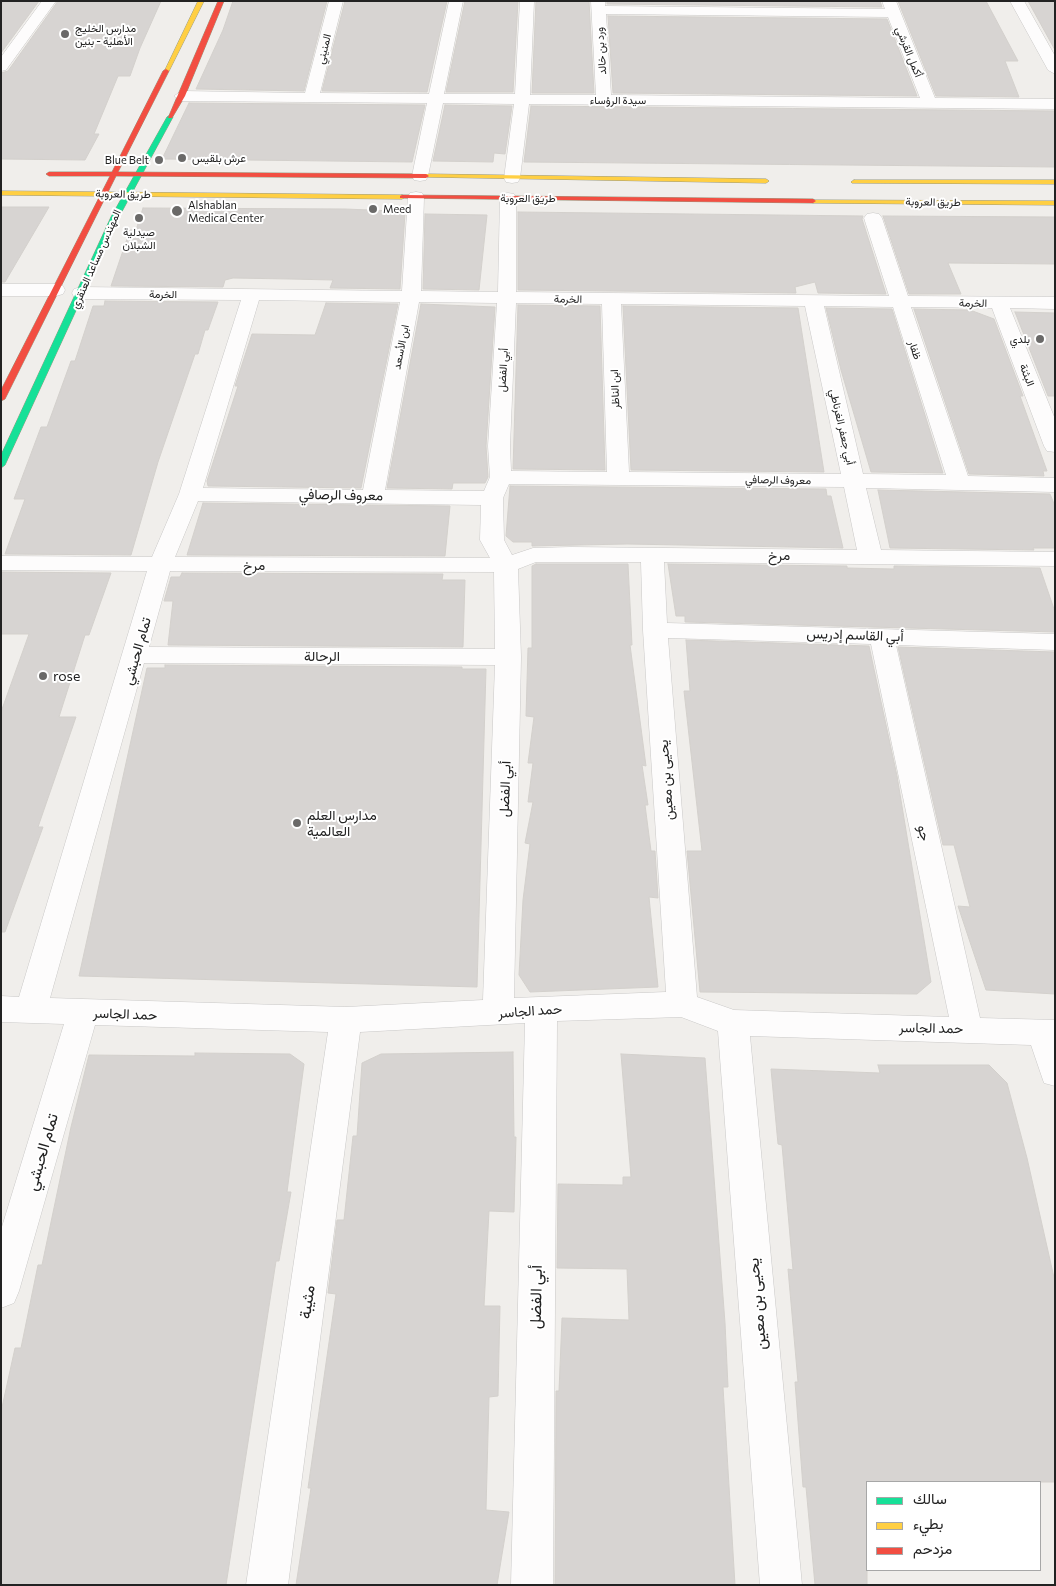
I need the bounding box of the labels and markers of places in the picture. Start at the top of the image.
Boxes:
place label: مدارس الخليج الأهلية - بنين [75,21,136,47]
marker: مدارس الخليج الأهلية - بنين [59,28,71,40]
place label: عرش بلقيس [192,151,246,165]
marker: عرش بلقيس [176,152,188,164]
place label: Blue Belt [105,153,149,167]
marker: Blue Belt [153,154,165,166]
place label: Alshablan Medical Center [188,198,264,224]
place label: Meed [383,202,411,216]
marker: Meed [367,203,379,215]
marker: Alshablan Medical Center [170,204,184,218]
marker: صيدلية الشبلان [133,212,145,224]
place label: صيدلية الشبلان [123,225,155,251]
place label: بلدي [1010,332,1030,346]
marker: بلدي [1034,333,1046,345]
place label: rose [53,668,80,684]
marker: rose [37,670,49,682]
place label: مدارس العلم العالمية [307,807,377,840]
marker: مدارس العلم العالمية [291,817,303,829]

